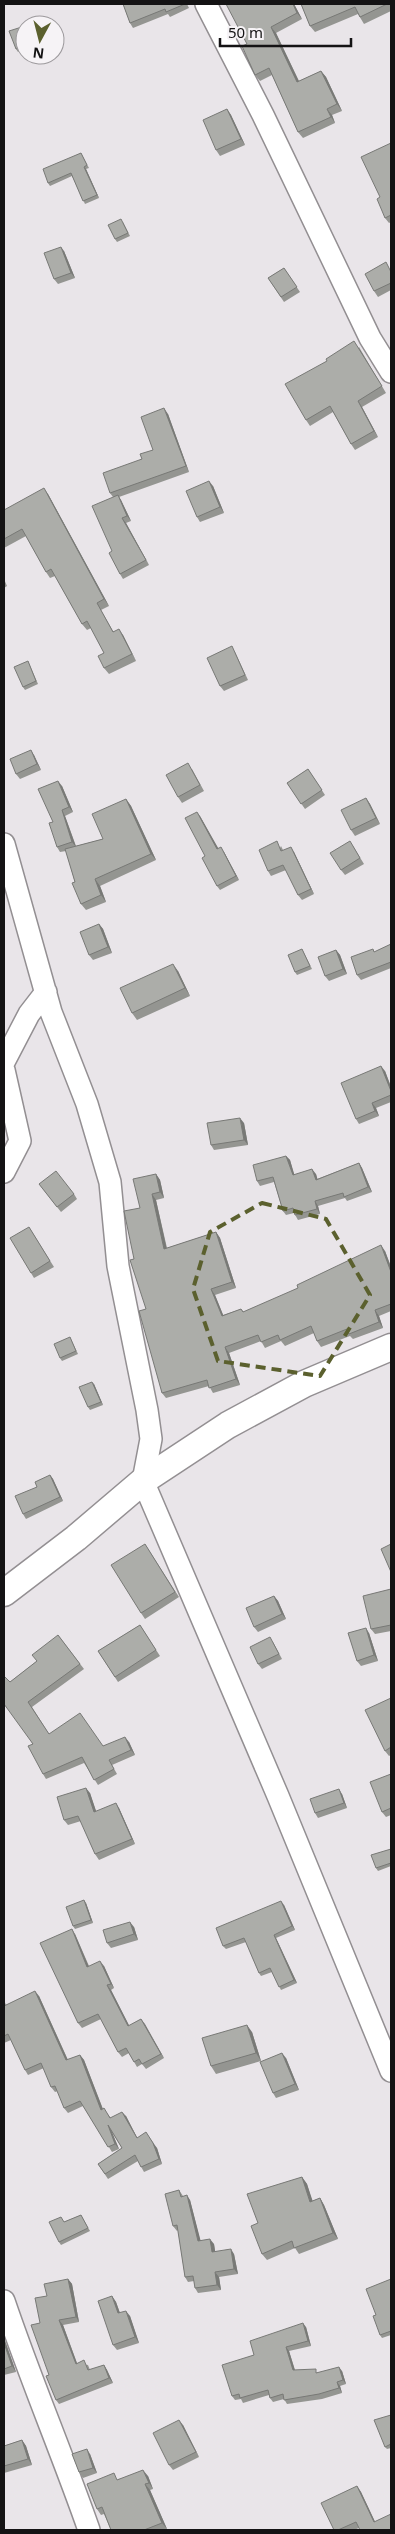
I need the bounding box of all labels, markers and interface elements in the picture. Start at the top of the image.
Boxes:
north arrow [15,15,65,65]
scale bar [220,15,351,47]
text: 50 m [228,22,263,42]
text: N [32,43,45,64]

